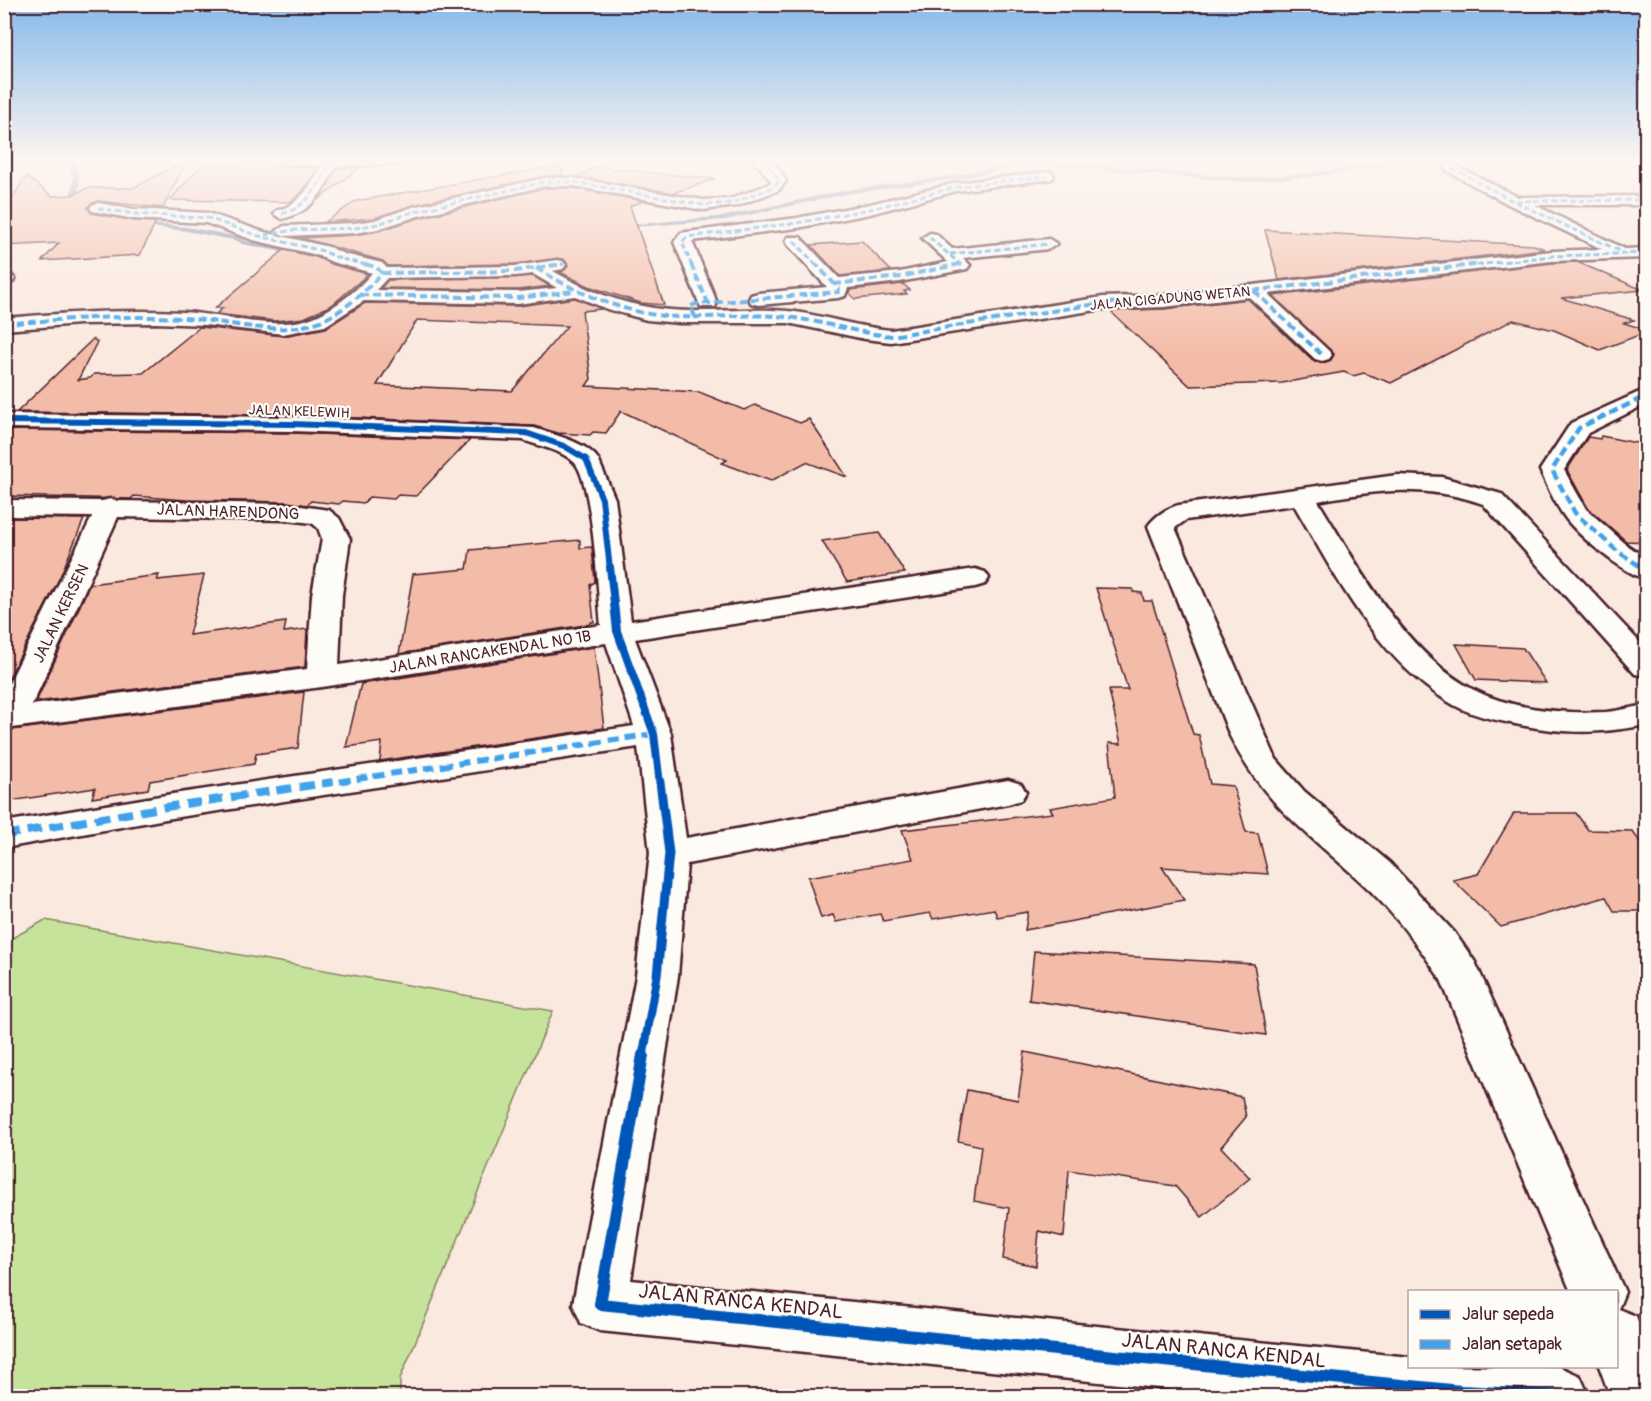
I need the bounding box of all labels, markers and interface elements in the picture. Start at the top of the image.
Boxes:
street label: JALAN CIGADUNG WETAN [1089,283,1251,314]
street label: JALAN KELEWIH [248,401,350,422]
street label: JALAN HARENDONG [156,500,300,524]
street label: JALAN KERSEN [28,561,94,666]
street label: JALAN RANCAKENDAL NO 1B [388,626,593,678]
street label: JALAN RANCA KENDAL [637,1278,844,1325]
legend [1408,1290,1618,1368]
text: Jalur sepeda [1462,1303,1554,1326]
street label: JALAN RANCA KENDAL [1120,1327,1327,1374]
text: Jalan setapak [1462,1333,1563,1356]

